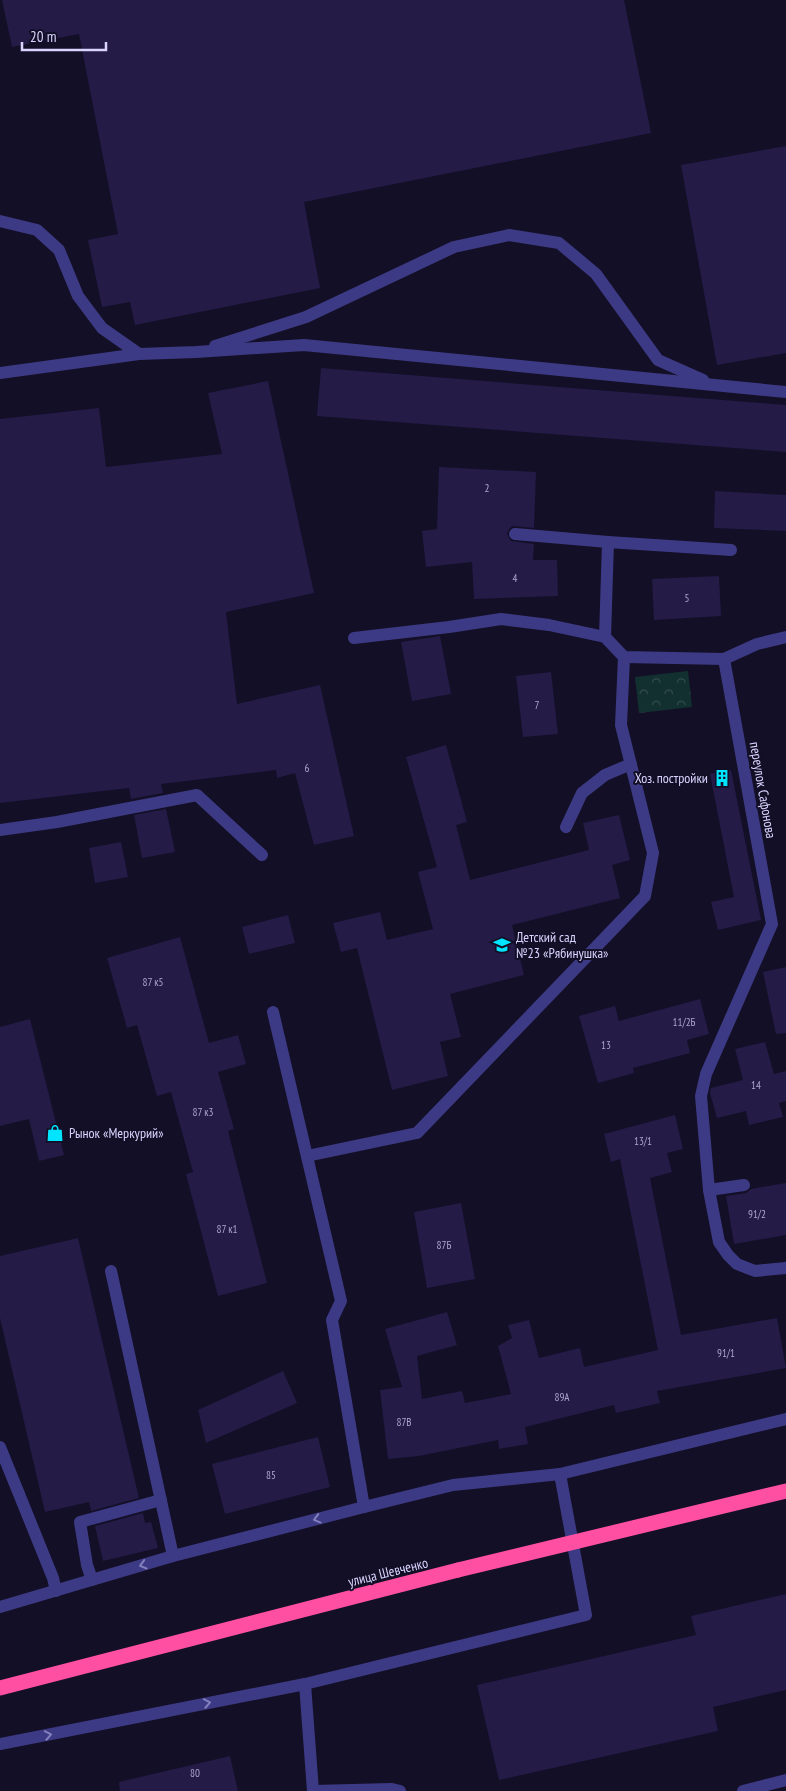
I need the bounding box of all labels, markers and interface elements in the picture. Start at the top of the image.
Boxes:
scale bar [22,20,106,52]
text: 20 m [30,27,56,46]
house number: 2 [485,481,490,495]
house number: 4 [513,571,518,585]
house number: 5 [685,591,690,605]
house number: 7 [535,698,540,712]
street label: переулок Сафонова [746,740,780,840]
house number: 6 [305,761,310,775]
building icon: Хоз. постройки [712,768,732,788]
place label: Хоз. постройки [635,769,708,787]
place label: Детский сад №23 «Рябинушка» [516,928,609,962]
school or university icon: Детский сад №23 «Рябинушка» [492,935,512,955]
house number: 87 к5 [143,975,164,989]
house number: 11/2Б [673,1015,696,1029]
house number: 13 [601,1038,611,1052]
house number: 14 [751,1078,761,1092]
house number: 87 к3 [193,1105,214,1119]
shop icon: Рынок «Меркурий» [45,1123,65,1143]
place label: Рынок «Меркурий» [69,1124,164,1142]
house number: 13/1 [634,1134,652,1148]
house number: 91/2 [748,1207,766,1221]
house number: 87 к1 [217,1222,238,1236]
house number: 87Б [437,1238,452,1252]
house number: 91/1 [717,1346,735,1360]
house number: 89А [554,1390,570,1404]
house number: 87В [396,1415,412,1429]
house number: 85 [266,1468,276,1482]
one-way arrow [312,1513,321,1524]
street label: улица Шевченко [346,1553,430,1591]
one-way arrow [139,1560,147,1570]
one-way arrow [203,1699,212,1709]
one-way arrow [43,1730,52,1740]
house number: 80 [190,1766,200,1780]

